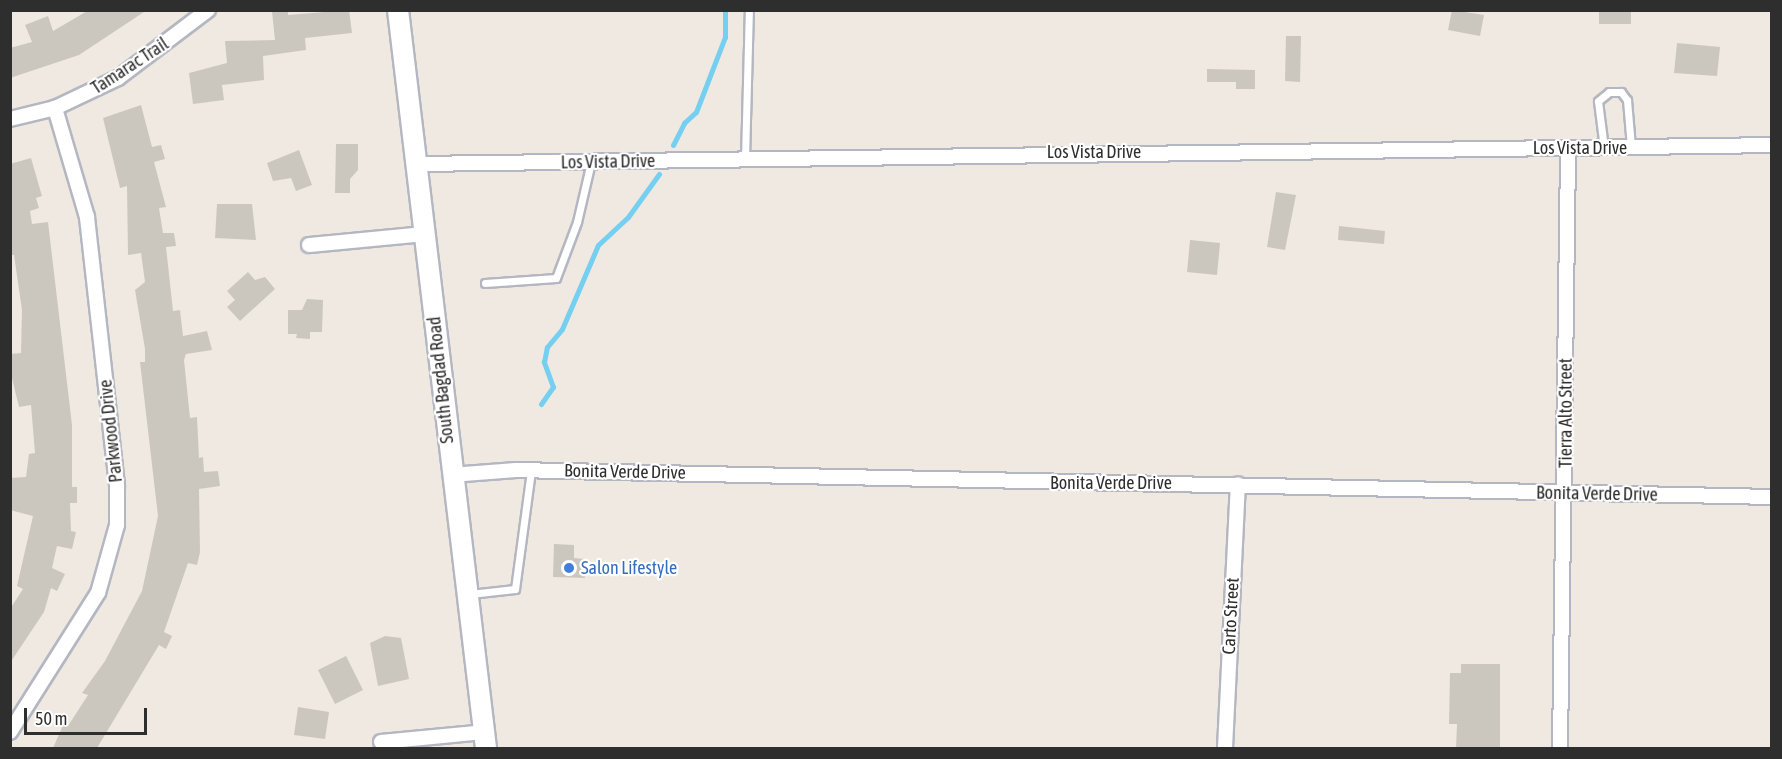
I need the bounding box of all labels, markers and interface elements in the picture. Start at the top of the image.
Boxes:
street label: Tamarac Trail [87,33,173,99]
street label: Los Vista Drive [1533,137,1627,159]
street label: Los Vista Drive [1047,141,1141,163]
street label: Los Vista Drive [561,150,655,174]
street label: South Bagdad Road [424,315,458,445]
street label: Tierra Alto Street [1555,358,1577,468]
street label: Parkwood Drive [95,378,127,484]
street label: Bonita Verde Drive [564,460,686,484]
street label: Bonita Verde Drive [1050,472,1172,494]
street label: Bonita Verde Drive [1536,482,1658,506]
place label: Salon Lifestyle [581,557,677,579]
marker: Salon Lifestyle [562,561,576,575]
street label: Carto Street [1218,577,1244,655]
scale bar [27,696,150,734]
text: 50 m [35,708,67,729]

